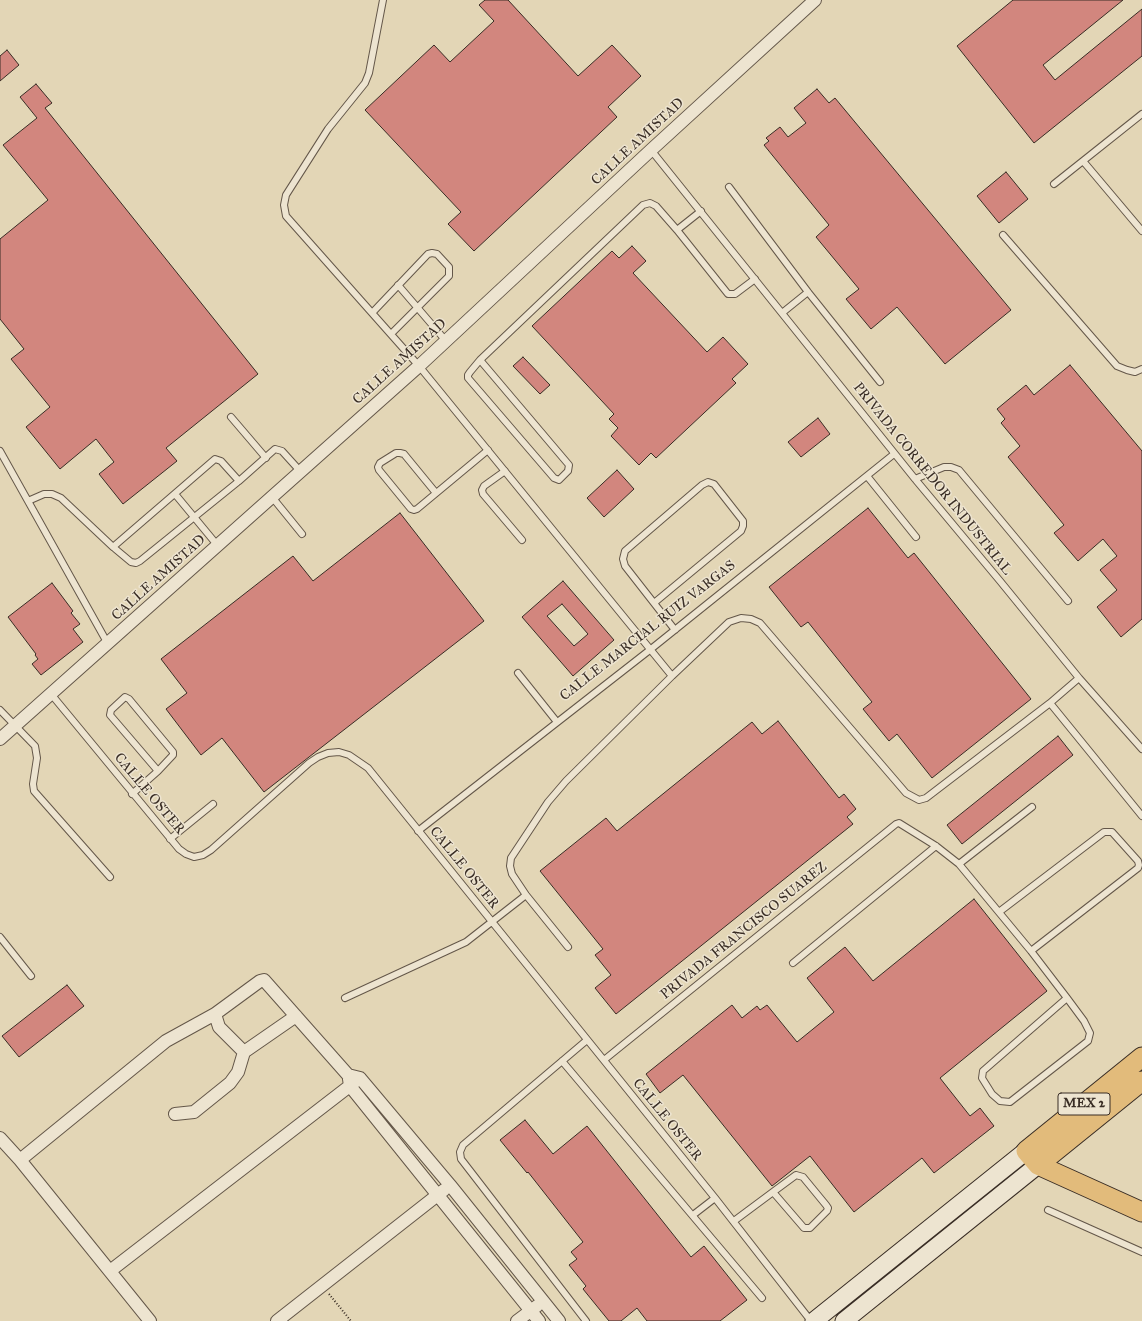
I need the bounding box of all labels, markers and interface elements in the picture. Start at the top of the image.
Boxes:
street label: CALLE AMISTAD [588,95,688,189]
street label: CALLE AMISTAD [350,315,450,409]
street label: PRIVADA CORREDOR INDUSTRIAL [849,379,1015,579]
street label: CALLE AMISTAD [109,531,209,625]
street label: CALLE MARCIAL RUIZ VARGAS [557,557,739,705]
street label: CALLE OSTER [110,750,188,838]
street label: CALLE OSTER [426,824,502,912]
street label: PRIVADA FRANCISCO SUAREZ [657,859,831,1003]
street label: CALLE OSTER [629,1076,705,1164]
road number: MEX 2 [1058,1093,1110,1115]

